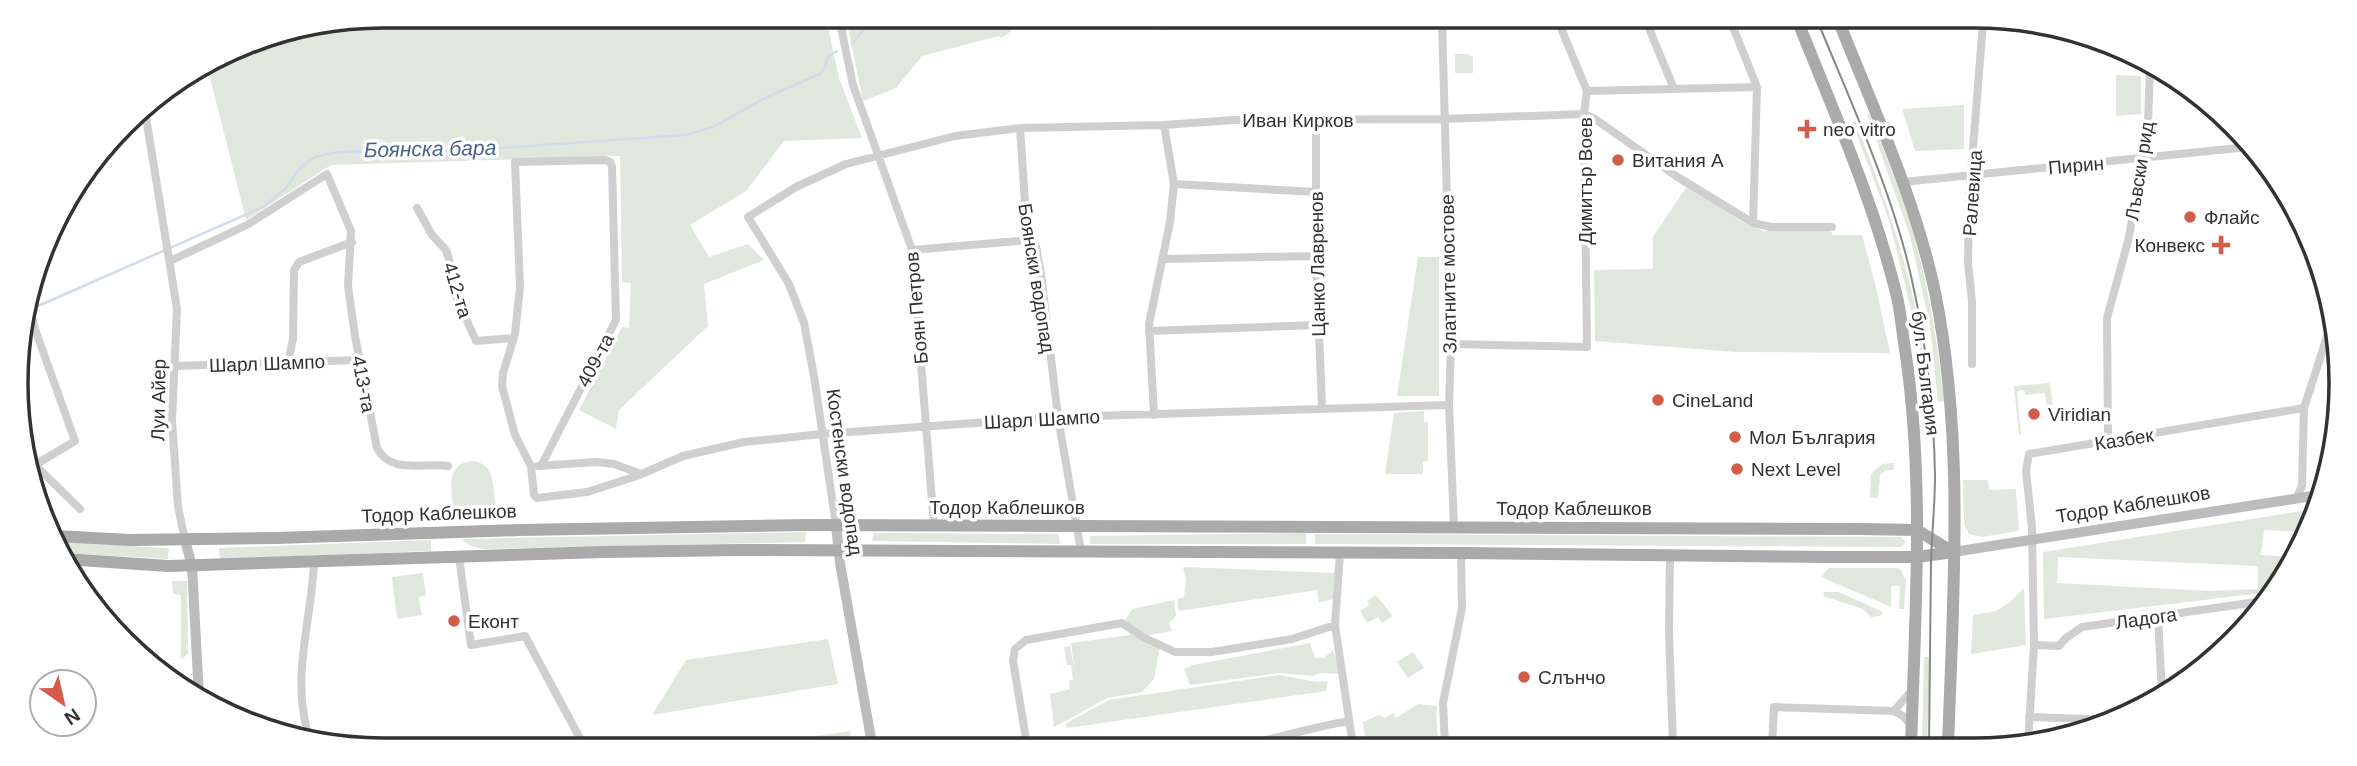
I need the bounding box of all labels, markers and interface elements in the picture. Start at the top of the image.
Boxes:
street label: Иван Кирков [1242,110,1354,131]
street label: Димитър Воев [1575,117,1596,245]
marker: neo vitro [1797,119,1817,139]
place label: neo vitro [1823,119,1896,140]
street label: Лъвски рид [2121,120,2158,222]
water label: Боянска бара [364,136,496,161]
street label: Ралевица [1959,149,1986,237]
place label: Витания А [1632,150,1724,171]
marker: Витания А [1610,152,1626,168]
street label: Пирин [2047,153,2105,178]
street label: Цанко Лавренов [1306,191,1329,337]
street label: Златните мостове [1437,194,1460,354]
street label: Боянски водопад [1014,202,1059,354]
place label: Флайс [2204,207,2260,228]
marker: Флайс [2182,209,2198,225]
place label: Конвекс [2134,235,2205,256]
marker: Конвекс [2211,235,2231,255]
street label: Боян Петров [901,251,932,365]
street label: 412-та [439,260,476,321]
street label: бул. България [1907,310,1944,436]
street label: 409-та [573,330,618,390]
street label: Шарл Шампо [209,351,325,376]
street label: 413-та [348,354,379,415]
street label: Луи Айер [147,359,170,441]
street label: Костенски водопад [822,387,867,557]
place label: CineLand [1672,390,1753,411]
marker: CineLand [1650,392,1666,408]
place label: Viridian [2048,404,2111,425]
street label: Шарл Шампо [983,406,1101,433]
marker: Viridian [2026,406,2042,422]
street label: Казбек [2093,424,2156,455]
place label: Мол България [1749,427,1876,448]
marker: Мол България [1727,429,1743,445]
place label: Next Level [1751,459,1841,480]
marker: Next Level [1729,461,1745,477]
street label: Тодор Каблешков [2055,482,2212,527]
street label: Тодор Каблешков [929,497,1085,518]
street label: Тодор Каблешков [1496,498,1652,519]
street label: Тодор Каблешков [361,500,517,527]
street label: Ладога [2114,604,2179,633]
place label: Еконт [468,611,519,632]
marker: Еконт [446,613,462,629]
place label: Слънчо [1538,667,1606,688]
north arrow [28,668,98,738]
marker: Слънчо [1516,669,1532,685]
text: N [61,704,84,729]

